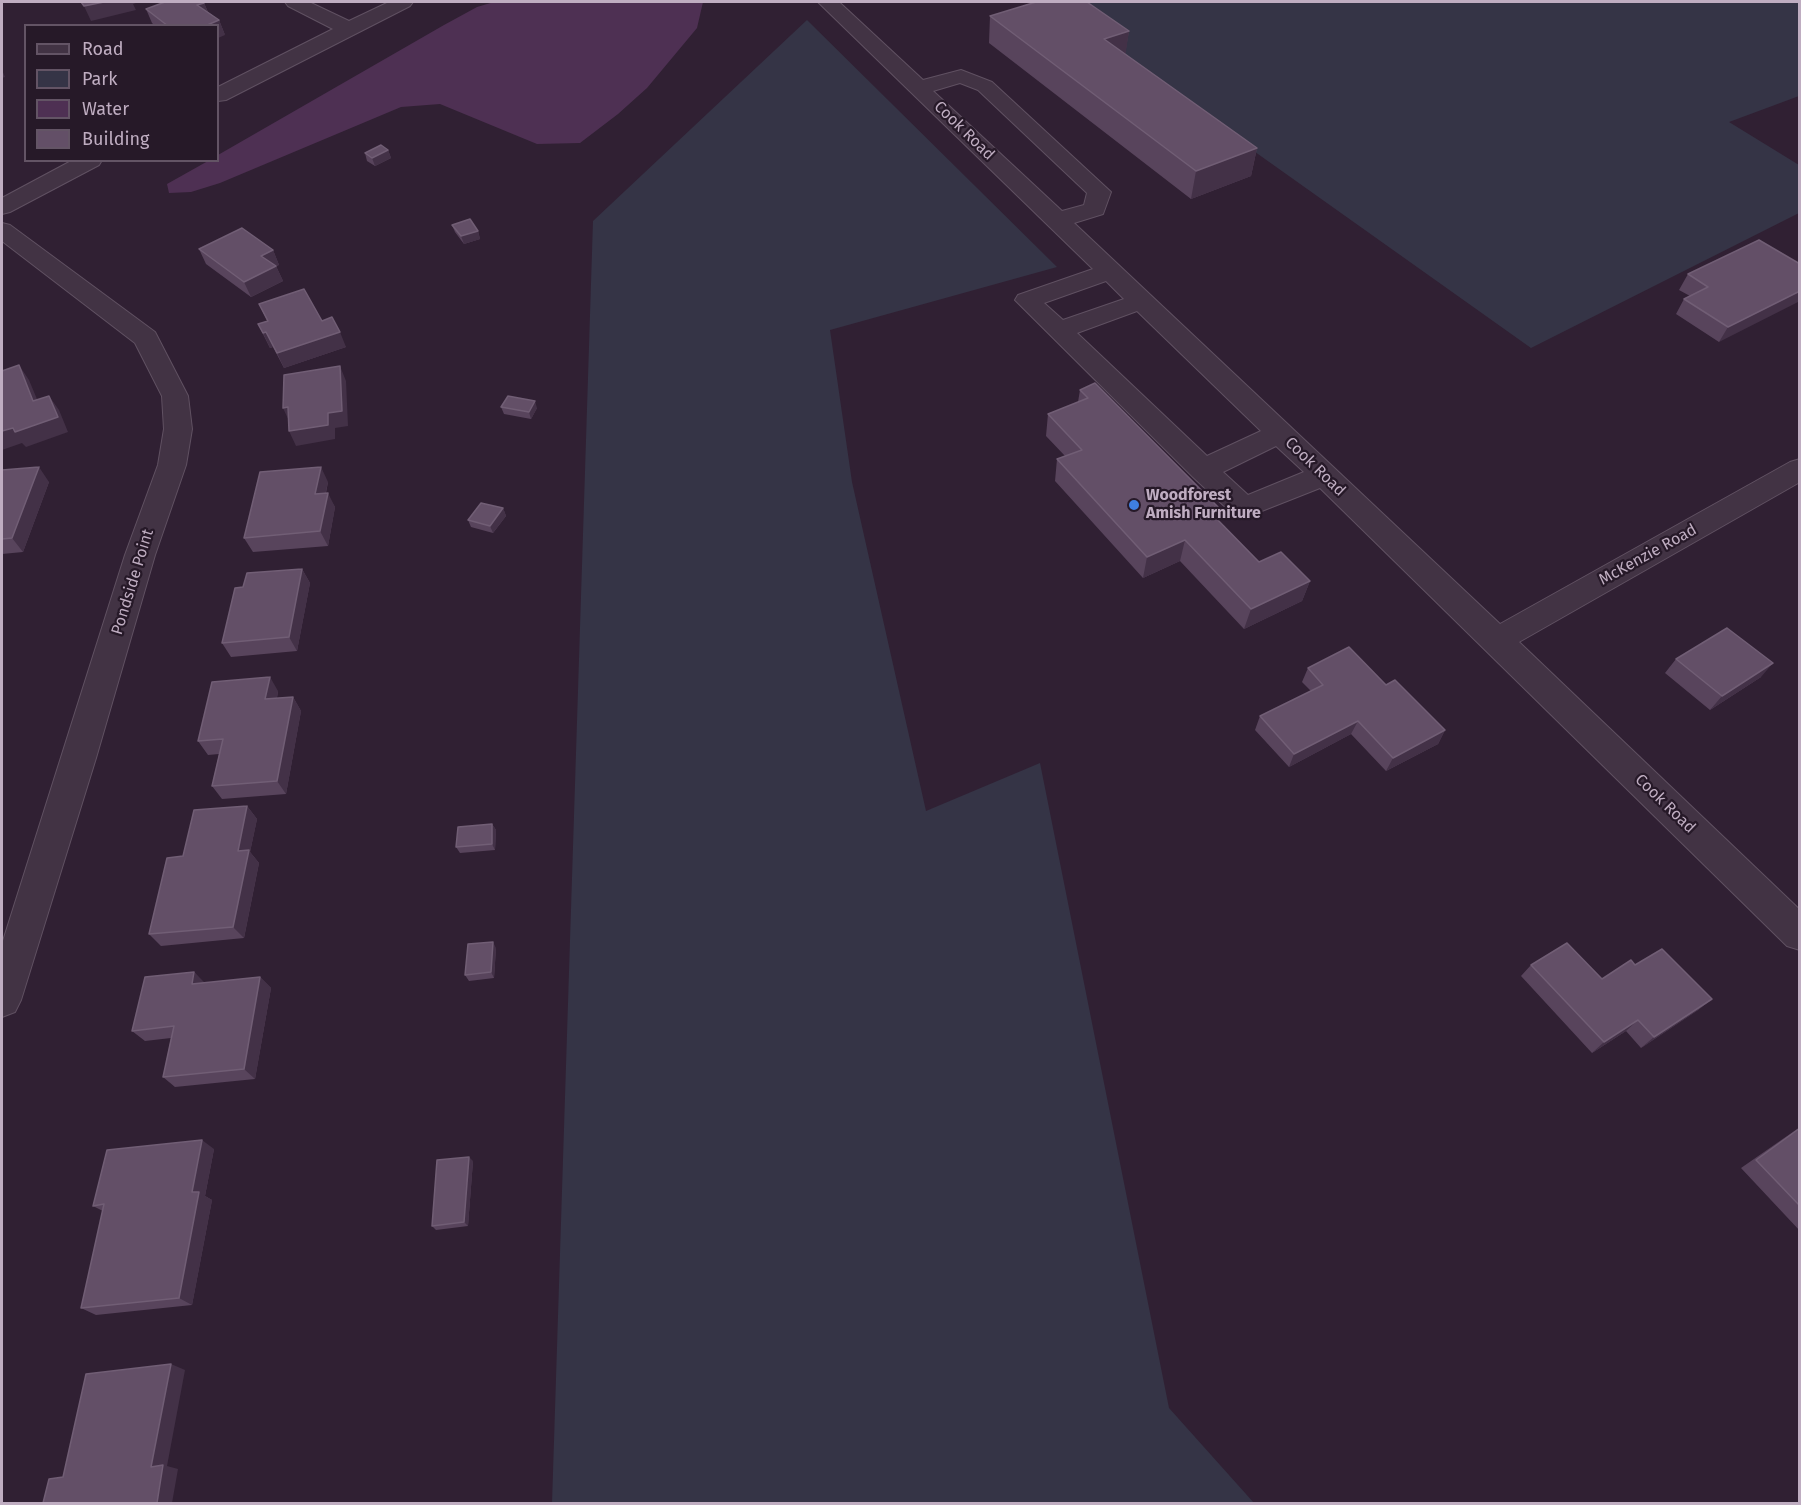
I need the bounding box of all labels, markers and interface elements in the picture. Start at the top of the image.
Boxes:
legend [24,24,219,162]
text: Road [82,38,124,60]
text: Park [82,68,117,90]
street label: Cook Road [930,97,998,165]
text: Water [82,98,129,120]
text: Building [82,128,149,150]
street label: Cook Road [1281,433,1349,501]
place label: Woodforest Amish Furniture [1146,486,1261,524]
marker: Woodforest Amish Furniture [1127,498,1141,512]
street label: McKenzie Road [1596,520,1700,590]
street label: Pondside Point [108,527,158,637]
street label: Cook Road [1631,770,1699,838]

